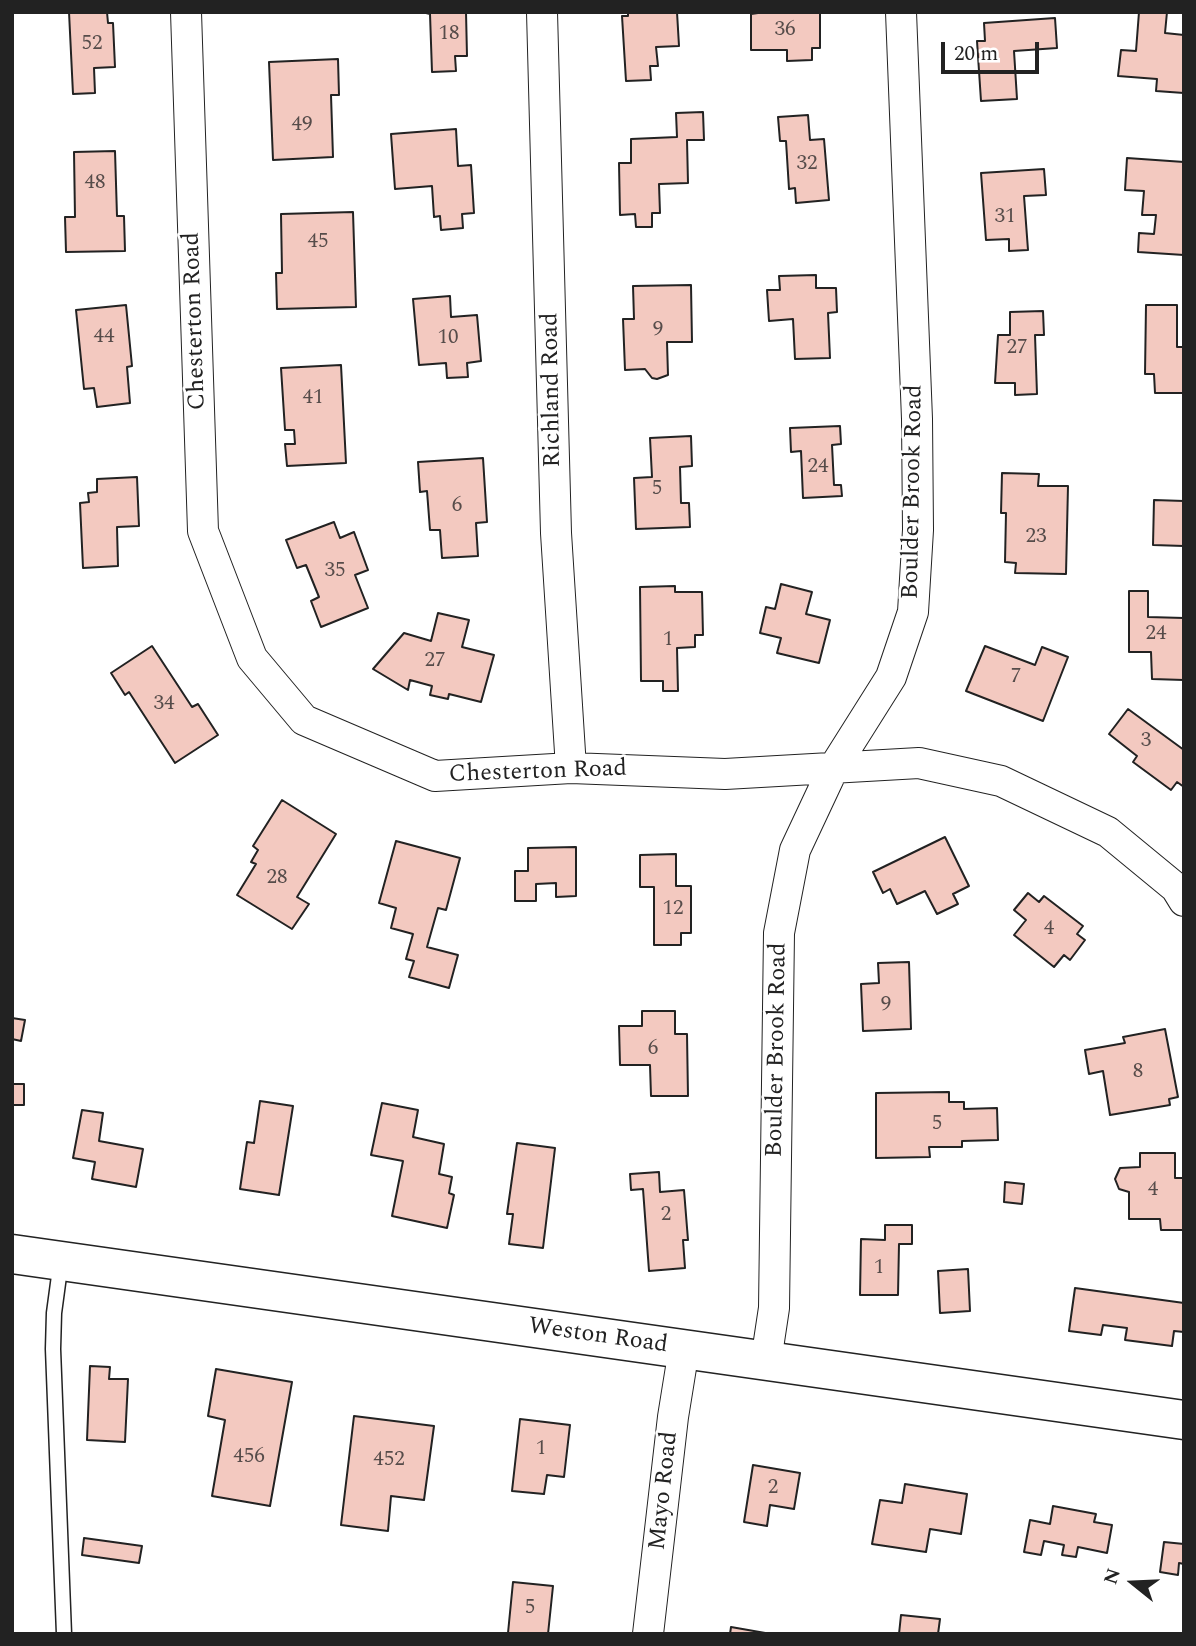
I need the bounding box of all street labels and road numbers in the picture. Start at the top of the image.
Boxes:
street label: Chesterton Road [178,231,214,411]
street label: Richland Road [537,312,569,468]
street label: Boulder Brook Road [898,384,930,600]
street label: Chesterton Road [448,755,628,791]
street label: Boulder Brook Road [762,942,794,1158]
street label: Weston Road [527,1313,669,1361]
street label: Mayo Road [644,1430,686,1552]

